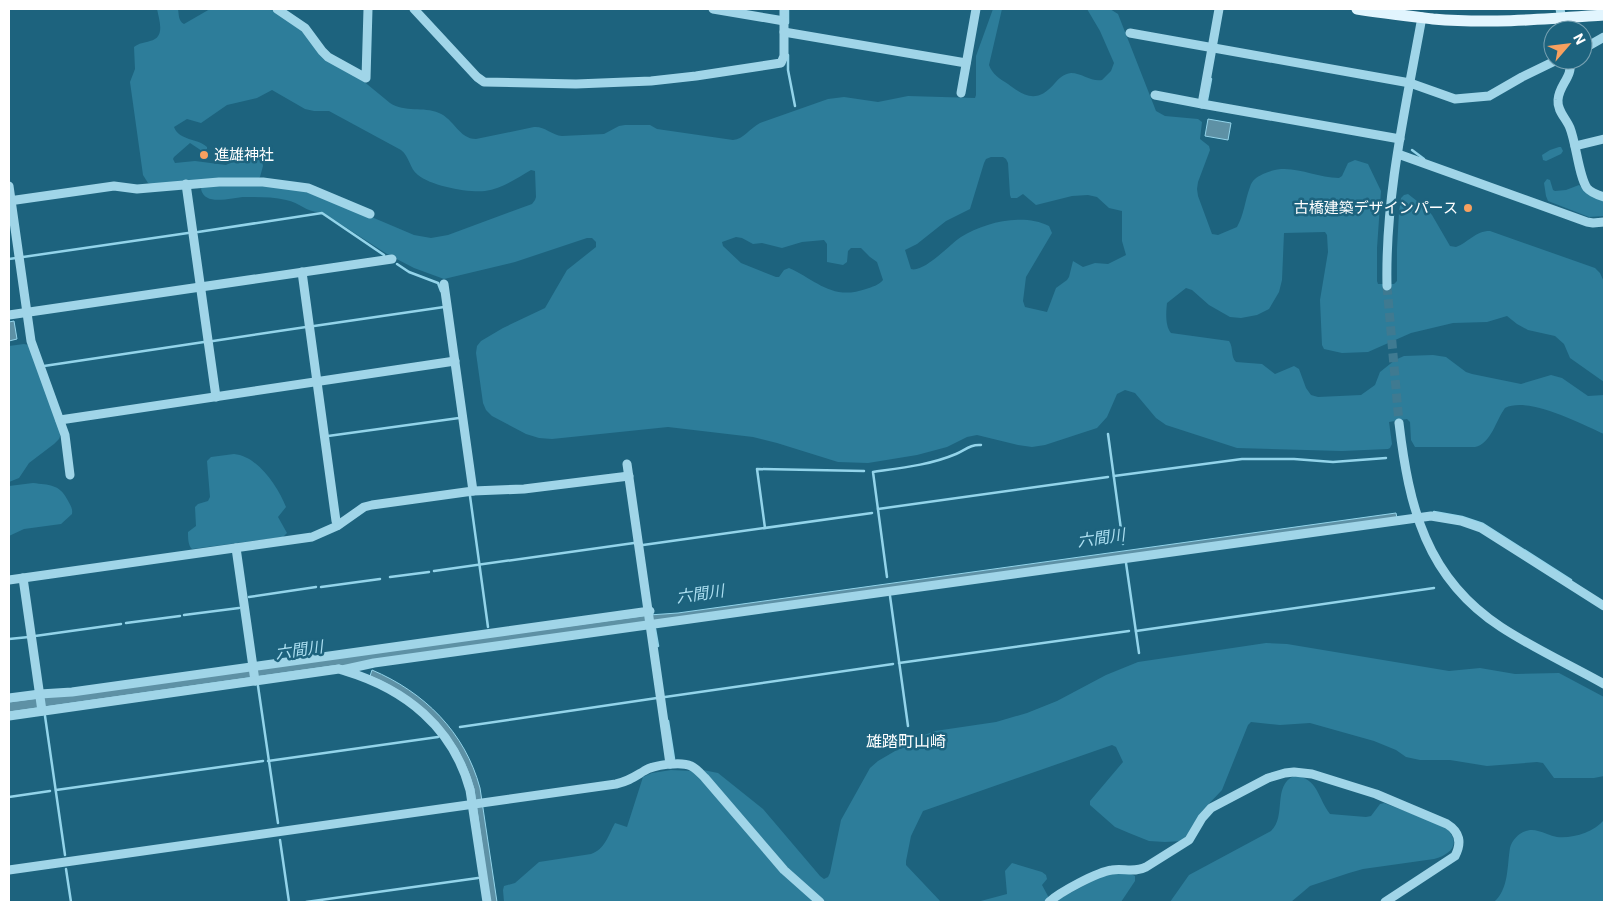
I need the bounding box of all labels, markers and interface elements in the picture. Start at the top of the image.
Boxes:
north arrow [1543,20,1593,70]
text: N [1570,31,1589,47]
place label: 進雄神社 [214,146,274,164]
marker: 進雄神社 [198,149,210,161]
place label: 古橋建築デザインパース [1294,199,1458,217]
marker: 古橋建築デザインパース [1462,202,1474,214]
water label: 六間川 [1076,525,1128,551]
water label: 六間川 [675,581,727,607]
water label: 六間川 [274,637,326,663]
district label: 雄踏町山崎 [866,732,946,751]

